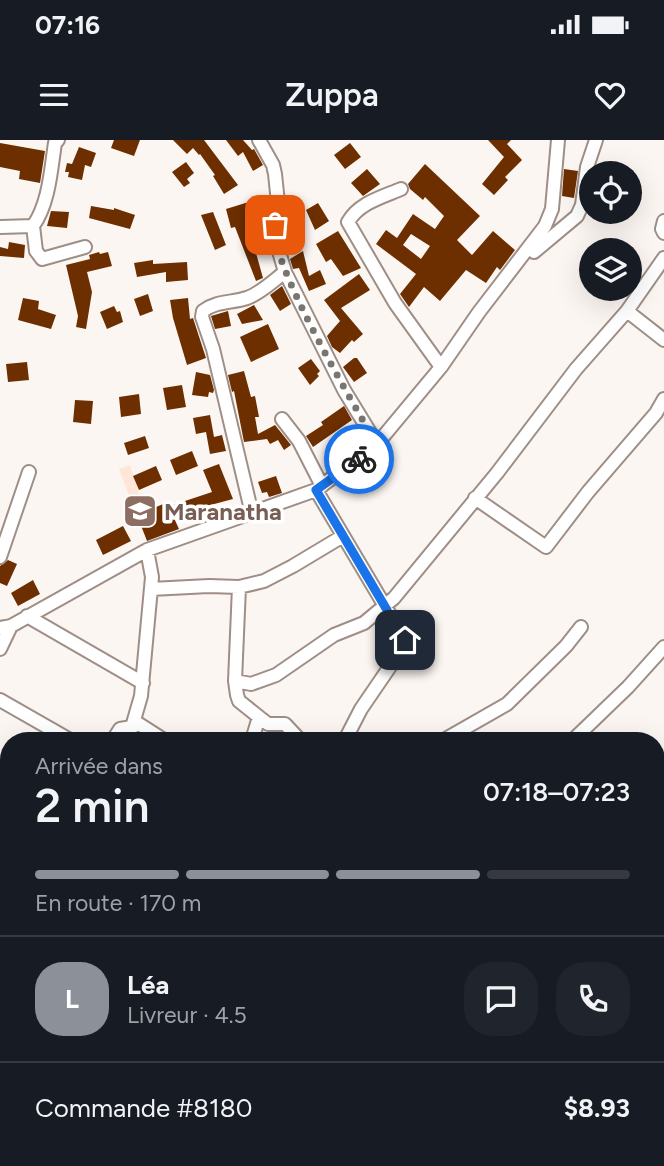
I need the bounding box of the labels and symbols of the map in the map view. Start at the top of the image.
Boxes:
pin [245,195,305,255]
courier [324,424,394,494]
school or university icon: Maranatha [121,492,159,530]
place label: Maranatha [164,497,282,526]
pin [375,610,435,670]

